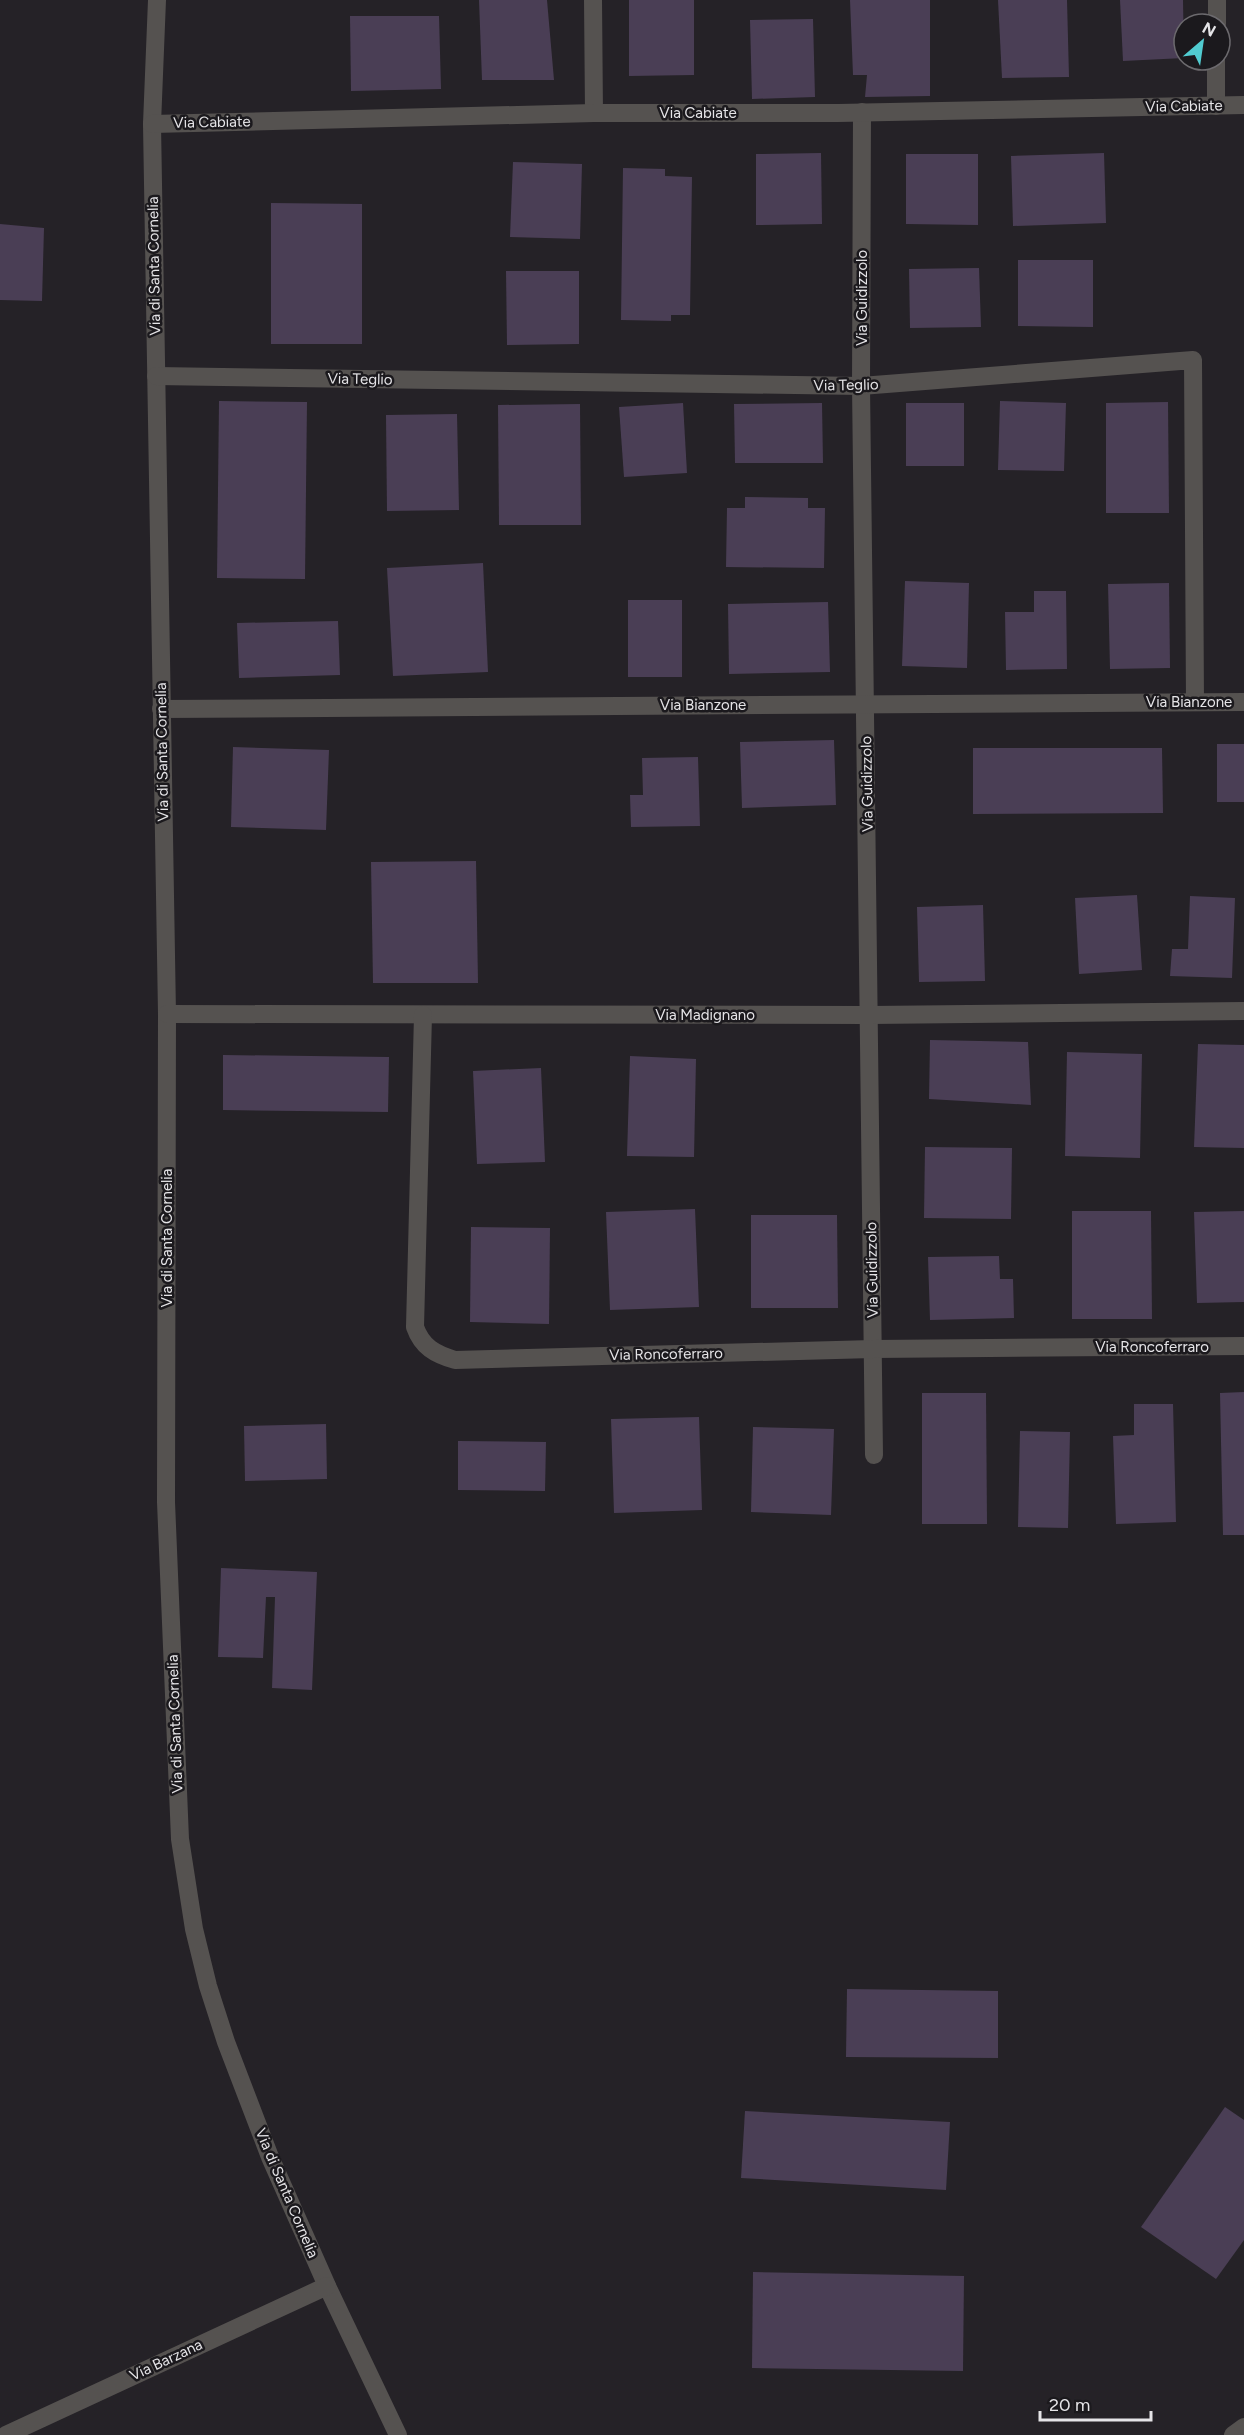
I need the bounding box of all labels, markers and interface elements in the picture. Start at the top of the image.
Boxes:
north arrow [1172,12,1232,72]
text: N [1199,18,1219,41]
street label: Via Cabiate [1145,96,1223,116]
street label: Via Cabiate [659,104,737,122]
street label: Via Cabiate [173,112,251,132]
street label: Via di Santa Cornelia [144,196,164,336]
street label: Via Guidizzolo [853,250,871,346]
street label: Via Teglio [327,369,393,389]
street label: Via Teglio [813,375,879,395]
street label: Via di Santa Cornelia [152,682,172,822]
street label: Via Bianzone [1146,693,1232,711]
street label: Via Bianzone [660,696,746,714]
street label: Via Guidizzolo [857,735,877,832]
street label: Via Madignano [655,1006,755,1024]
street label: Via di Santa Cornelia [158,1169,176,1308]
street label: Via Guidizzolo [862,1221,882,1318]
street label: Via Roncoferraro [1095,1338,1209,1356]
street label: Via Roncoferraro [609,1344,723,1364]
street label: Via di Santa Cornelia [164,1654,186,1794]
street label: Via di Santa Cornelia [252,2126,322,2260]
street label: Via Barzana [127,2335,205,2385]
scale bar [1040,2384,1151,2422]
text: 20 m [1049,2394,1090,2416]

